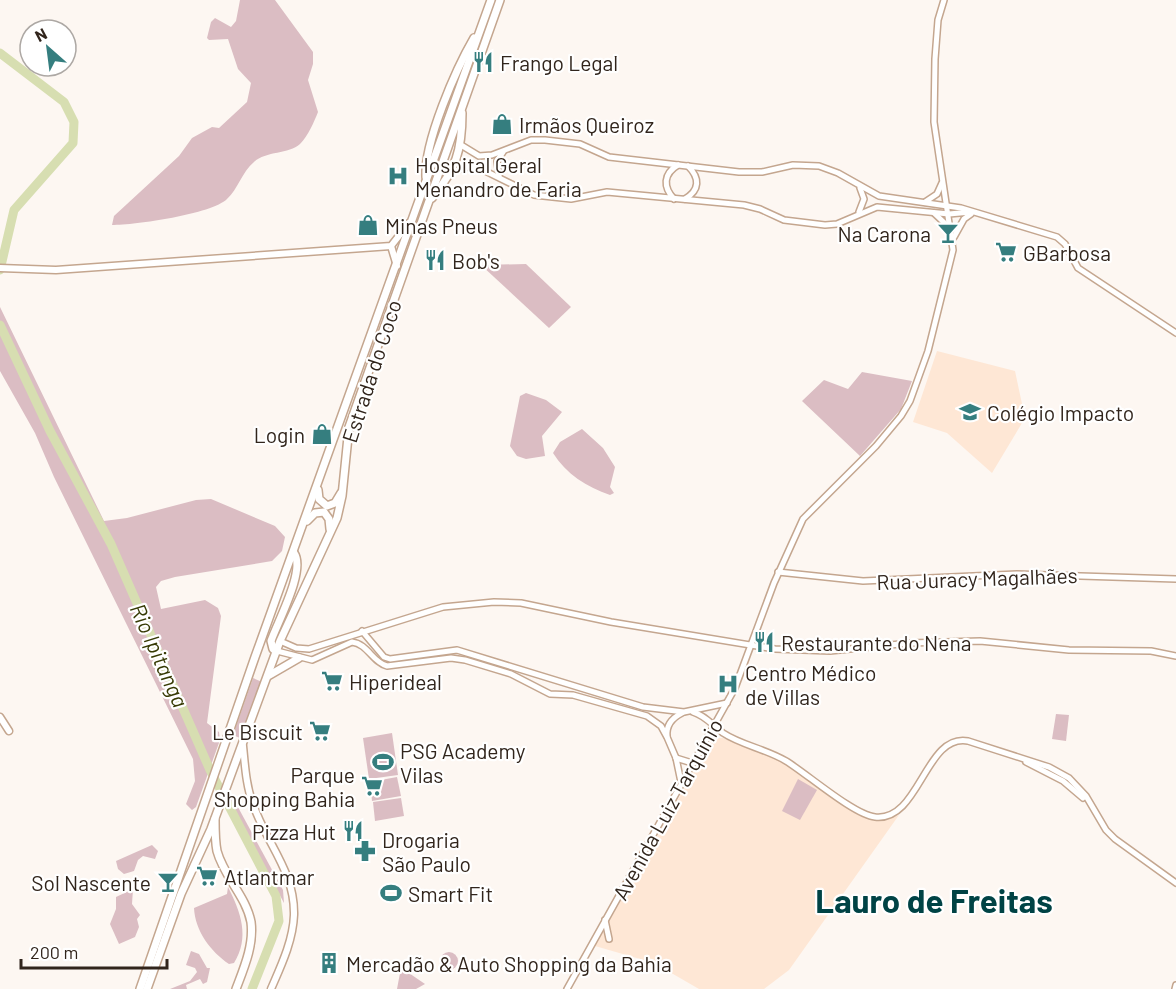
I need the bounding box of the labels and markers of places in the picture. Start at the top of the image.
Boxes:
restaurant icon: Frango Legal [471,50,495,74]
place label: Frango Legal [500,50,618,75]
shop icon: Irmãos Queiroz [490,112,514,136]
place label: Irmãos Queiroz [519,112,654,137]
place label: Hospital Geral Menandro de Faria [415,152,582,201]
hospital icon: Hospital Geral Menandro de Faria [386,164,410,188]
shop icon: Minas Pneus [356,213,380,237]
place label: Minas Pneus [385,213,498,238]
place label: Na Carona [838,221,931,246]
bar icon: Na Carona [936,221,960,245]
supermarket icon: GBarbosa [994,240,1018,264]
place label: GBarbosa [1023,240,1111,265]
restaurant icon: Bob's [423,248,447,272]
place label: Bob's [452,248,500,273]
school or university icon: Colégio Impacto [958,400,982,424]
place label: Colégio Impacto [987,400,1134,425]
place label: Login [254,422,305,447]
shop icon: Login [310,422,334,446]
restaurant icon: Restaurante do Nena [752,630,776,654]
place label: Restaurante do Nena [781,630,971,655]
place label: Centro Médico de Villas [745,660,876,709]
supermarket icon: Hiperideal [320,669,344,693]
place label: Hiperideal [349,669,442,694]
hospital icon: Centro Médico de Villas [716,672,740,696]
place label: Le Biscuit [212,719,303,744]
supermarket icon: Le Biscuit [308,719,332,743]
place label: PSG Academy Vilas [400,738,526,787]
sports icon: PSG Academy Vilas [371,750,395,774]
place label: Parque Shopping Bahia [214,762,355,811]
supermarket icon: Parque Shopping Bahia [360,774,384,798]
place label: Pizza Hut [252,819,336,844]
restaurant icon: Pizza Hut [341,819,365,843]
place label: Drogaria São Paulo [382,827,471,876]
pharmacy icon: Drogaria São Paulo [353,839,377,863]
supermarket icon: Atlantmar [195,864,219,888]
place label: Atlantmar [224,864,315,889]
place label: Sol Nascente [31,870,151,895]
bar icon: Sol Nascente [156,870,180,894]
sports icon: Smart Fit [379,881,403,905]
place label: Smart Fit [408,881,493,906]
building icon: Mercadão & Auto Shopping da Bahia [317,951,341,975]
place label: Mercadão & Auto Shopping da Bahia [346,951,672,976]

